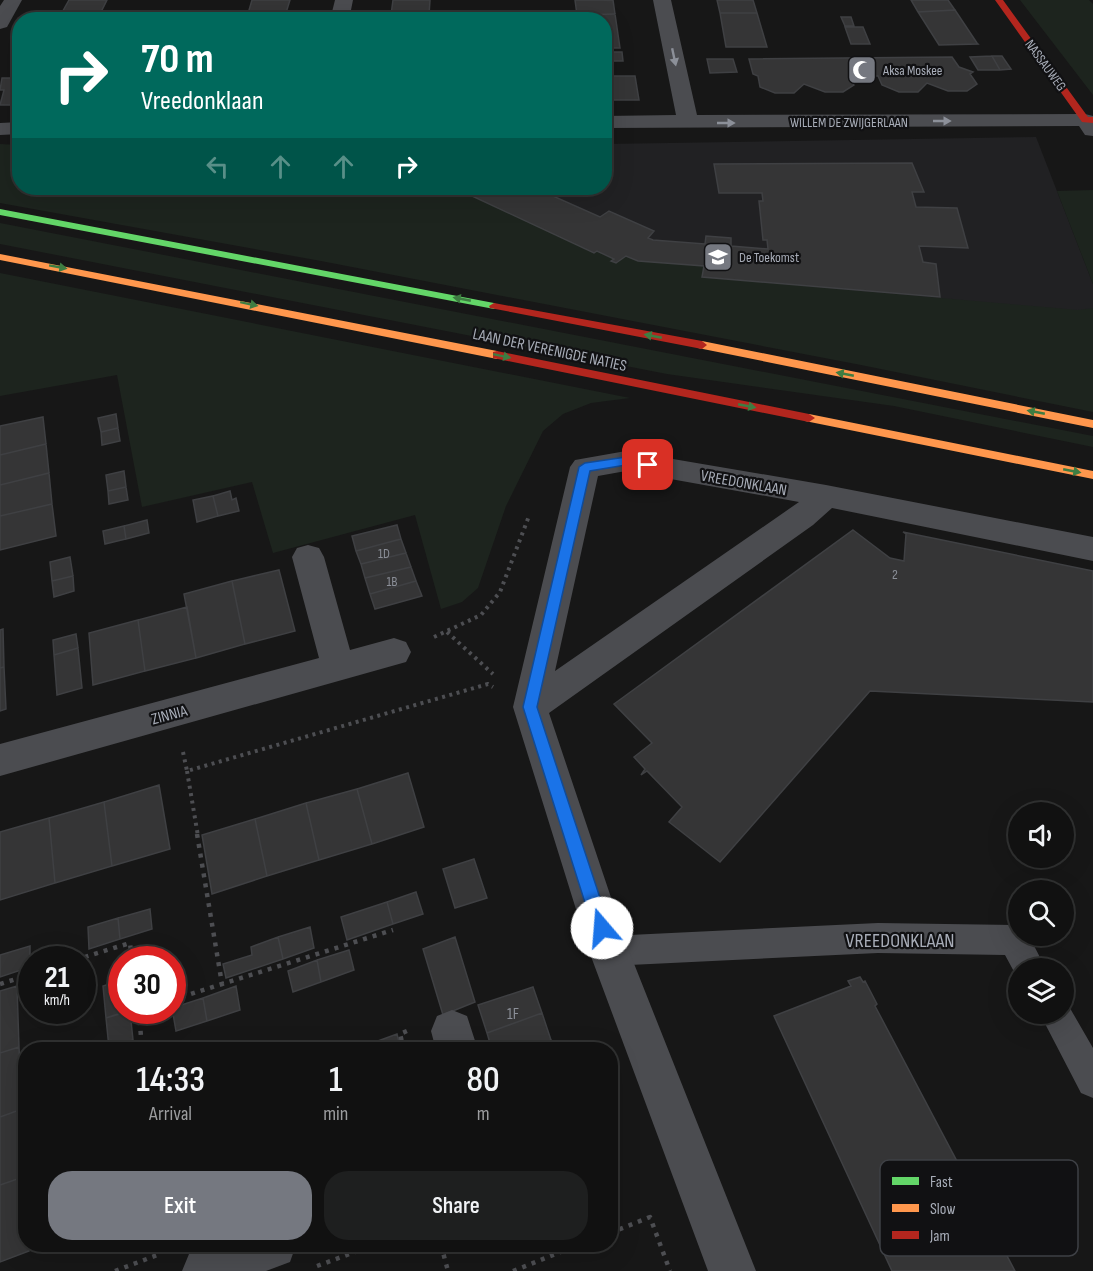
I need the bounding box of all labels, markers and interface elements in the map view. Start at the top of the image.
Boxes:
text: 70 m [141,34,214,85]
icon: right [42,36,120,114]
street label: NASSAUWEG [1021,36,1070,94]
one-way arrow [669,48,679,66]
mosque icon: Aksa Moskee [846,54,878,86]
place label: Aksa Moskee [882,62,942,79]
text: Vreedonklaan [141,85,263,117]
street label: WILLEM DE ZWIJGERLAAN [790,114,908,131]
one-way arrow [932,116,951,126]
one-way arrow [716,118,735,128]
icon: left [201,150,234,183]
icon: ahead [264,150,297,183]
icon: ahead [327,150,360,183]
icon: right [390,150,423,183]
school or university icon: De Toekomst [702,241,734,273]
place label: De Toekomst [739,249,799,266]
one-way arrow [48,263,67,272]
one-way arrow [452,294,471,303]
one-way arrow [240,300,258,310]
street label: LAAN DER VERENIGDE NATIES [471,325,629,376]
one-way arrow [644,331,663,340]
one-way arrow [493,352,512,361]
one-way arrow [835,369,854,378]
one-way arrow [738,402,757,411]
one-way arrow [1026,407,1045,417]
pin [622,439,673,490]
icon: arrive [631,448,664,481]
street label: VREEDONKLAAN [699,467,788,500]
one-way arrow [1063,467,1082,476]
house number: 1D [378,545,390,562]
house number: 2 [892,566,898,583]
house number: 1B [386,573,398,590]
street label: ZINNIA [149,702,190,729]
map controls [1008,802,1074,1024]
button: sound [1008,802,1074,868]
button: search [1008,880,1074,946]
position arrow [570,896,634,960]
street label: VREEDONKLAAN [846,929,954,953]
speed limit sign: 30 [108,946,186,1024]
button: layers [1008,958,1074,1024]
text: 21 [45,960,69,996]
text: km/h [44,991,70,1010]
house number: 1F [507,1005,519,1024]
text: 14:33 [136,1059,205,1102]
text: 1 [329,1059,342,1102]
text: 80 [467,1059,500,1102]
text: Arrival [149,1102,192,1126]
text: min [323,1102,348,1126]
text: m [477,1102,490,1126]
legend [880,1160,1078,1256]
button: Exit [48,1171,312,1240]
button: Share [324,1171,588,1240]
text: Fast [930,1173,953,1192]
text: Slow [930,1200,955,1219]
text: Jam [929,1227,950,1246]

